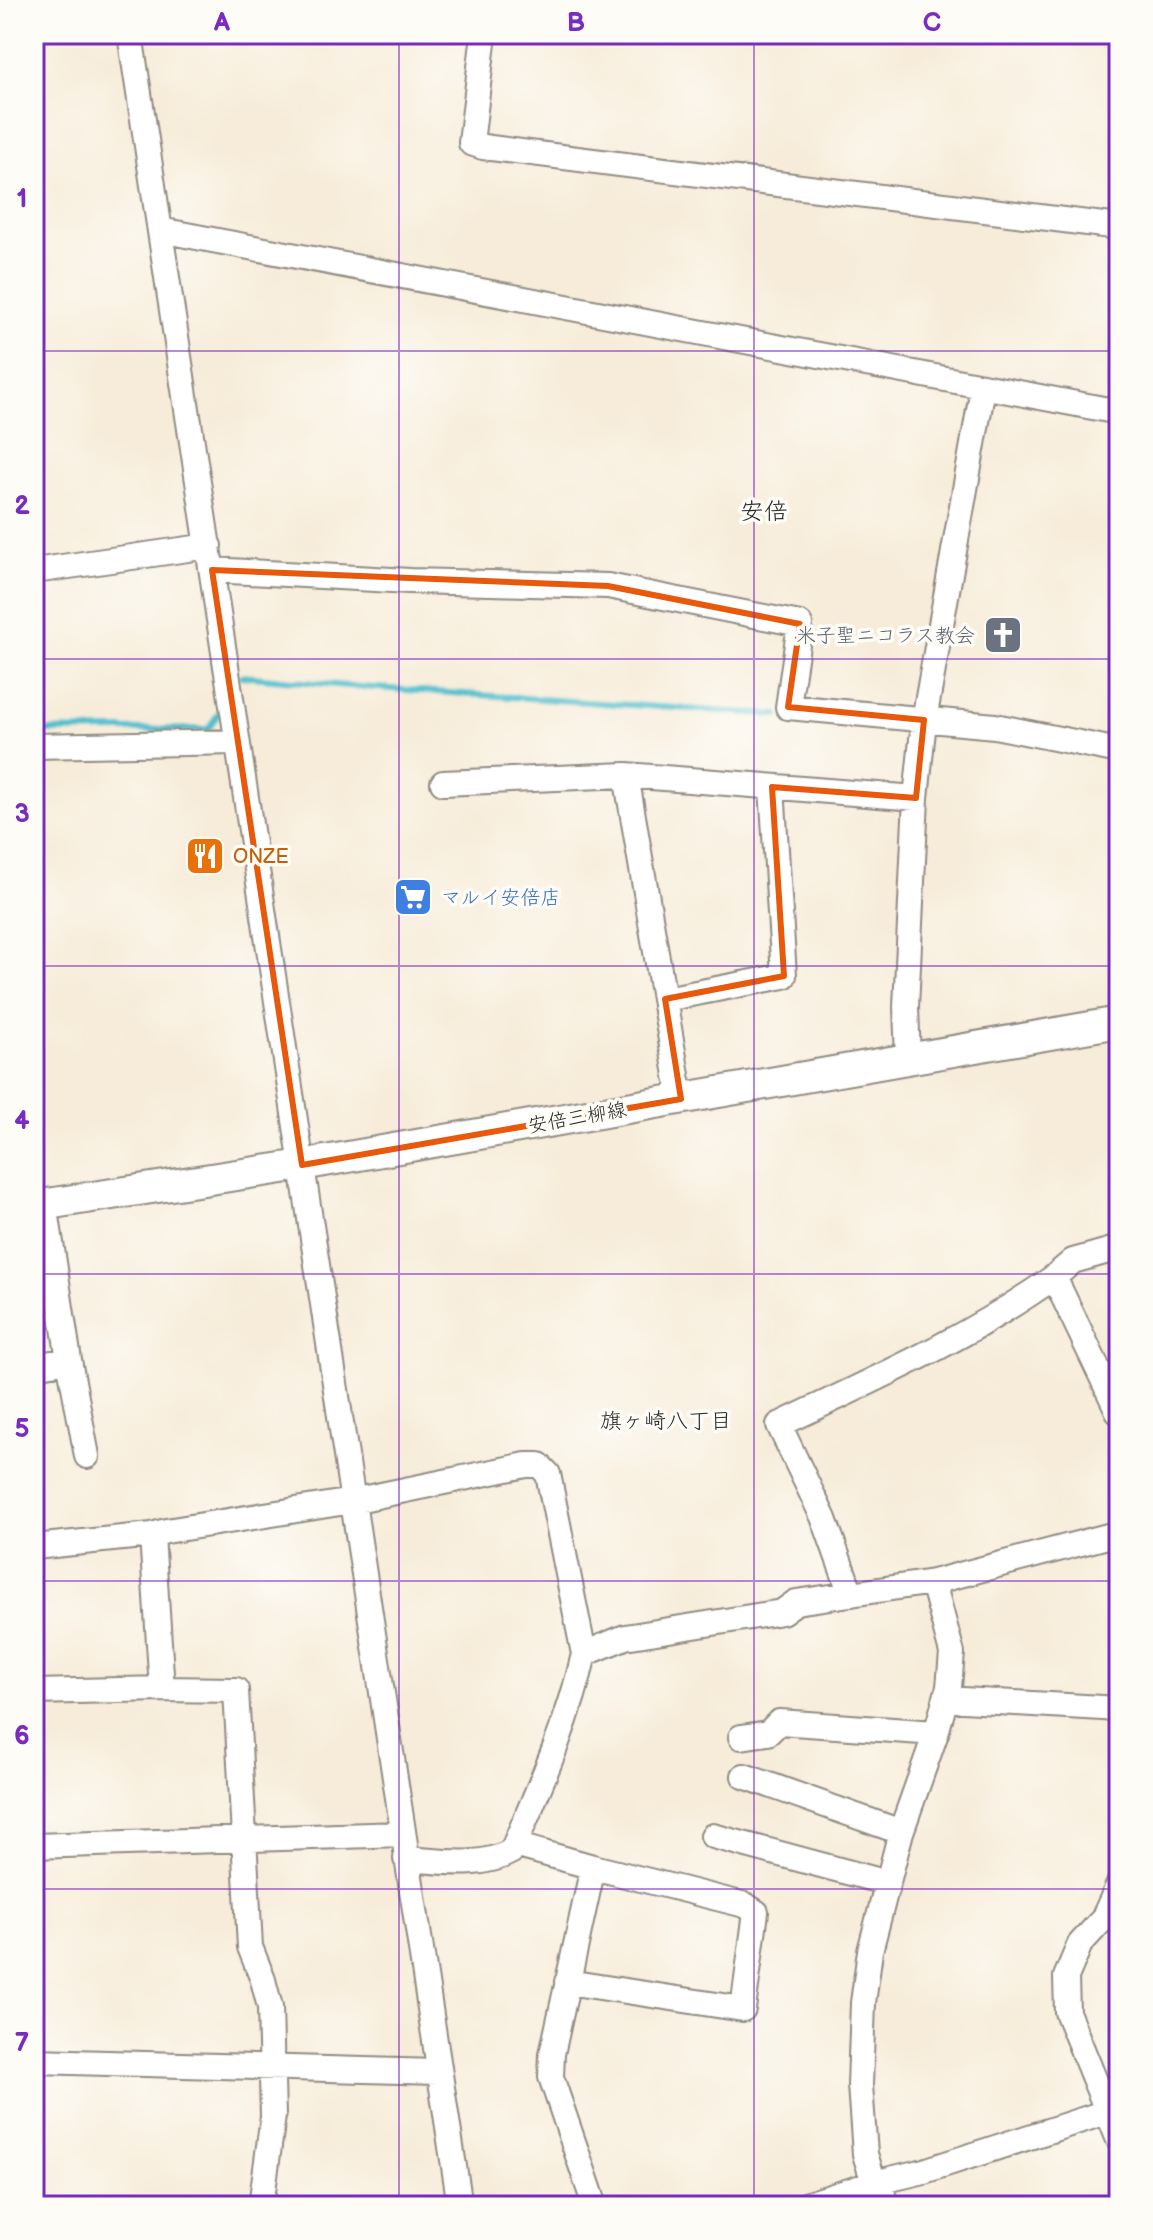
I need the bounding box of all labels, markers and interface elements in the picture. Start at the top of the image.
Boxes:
text: A [213,8,230,39]
text: B [567,8,585,39]
text: C [923,8,941,39]
text: 1 [17,184,27,215]
text: 2 [14,491,30,522]
district label: 安倍 [740,497,788,526]
church icon: 米子聖ニコラス教会 [982,614,1024,656]
place label: 米子聖ニコラス教会 [796,624,975,648]
text: 3 [14,799,30,830]
restaurant icon: ONZE [184,835,226,877]
place label: ONZE [233,845,289,869]
supermarket icon: マルイ安倍店 [392,876,434,918]
place label: マルイ安倍店 [441,886,561,910]
street label: 安倍三柳線 [526,1097,628,1138]
text: 4 [14,1106,30,1137]
district label: 旗ヶ崎八丁目 [600,1408,732,1435]
text: 5 [14,1414,30,1445]
text: 6 [14,1721,30,1752]
text: 7 [15,2028,29,2059]

